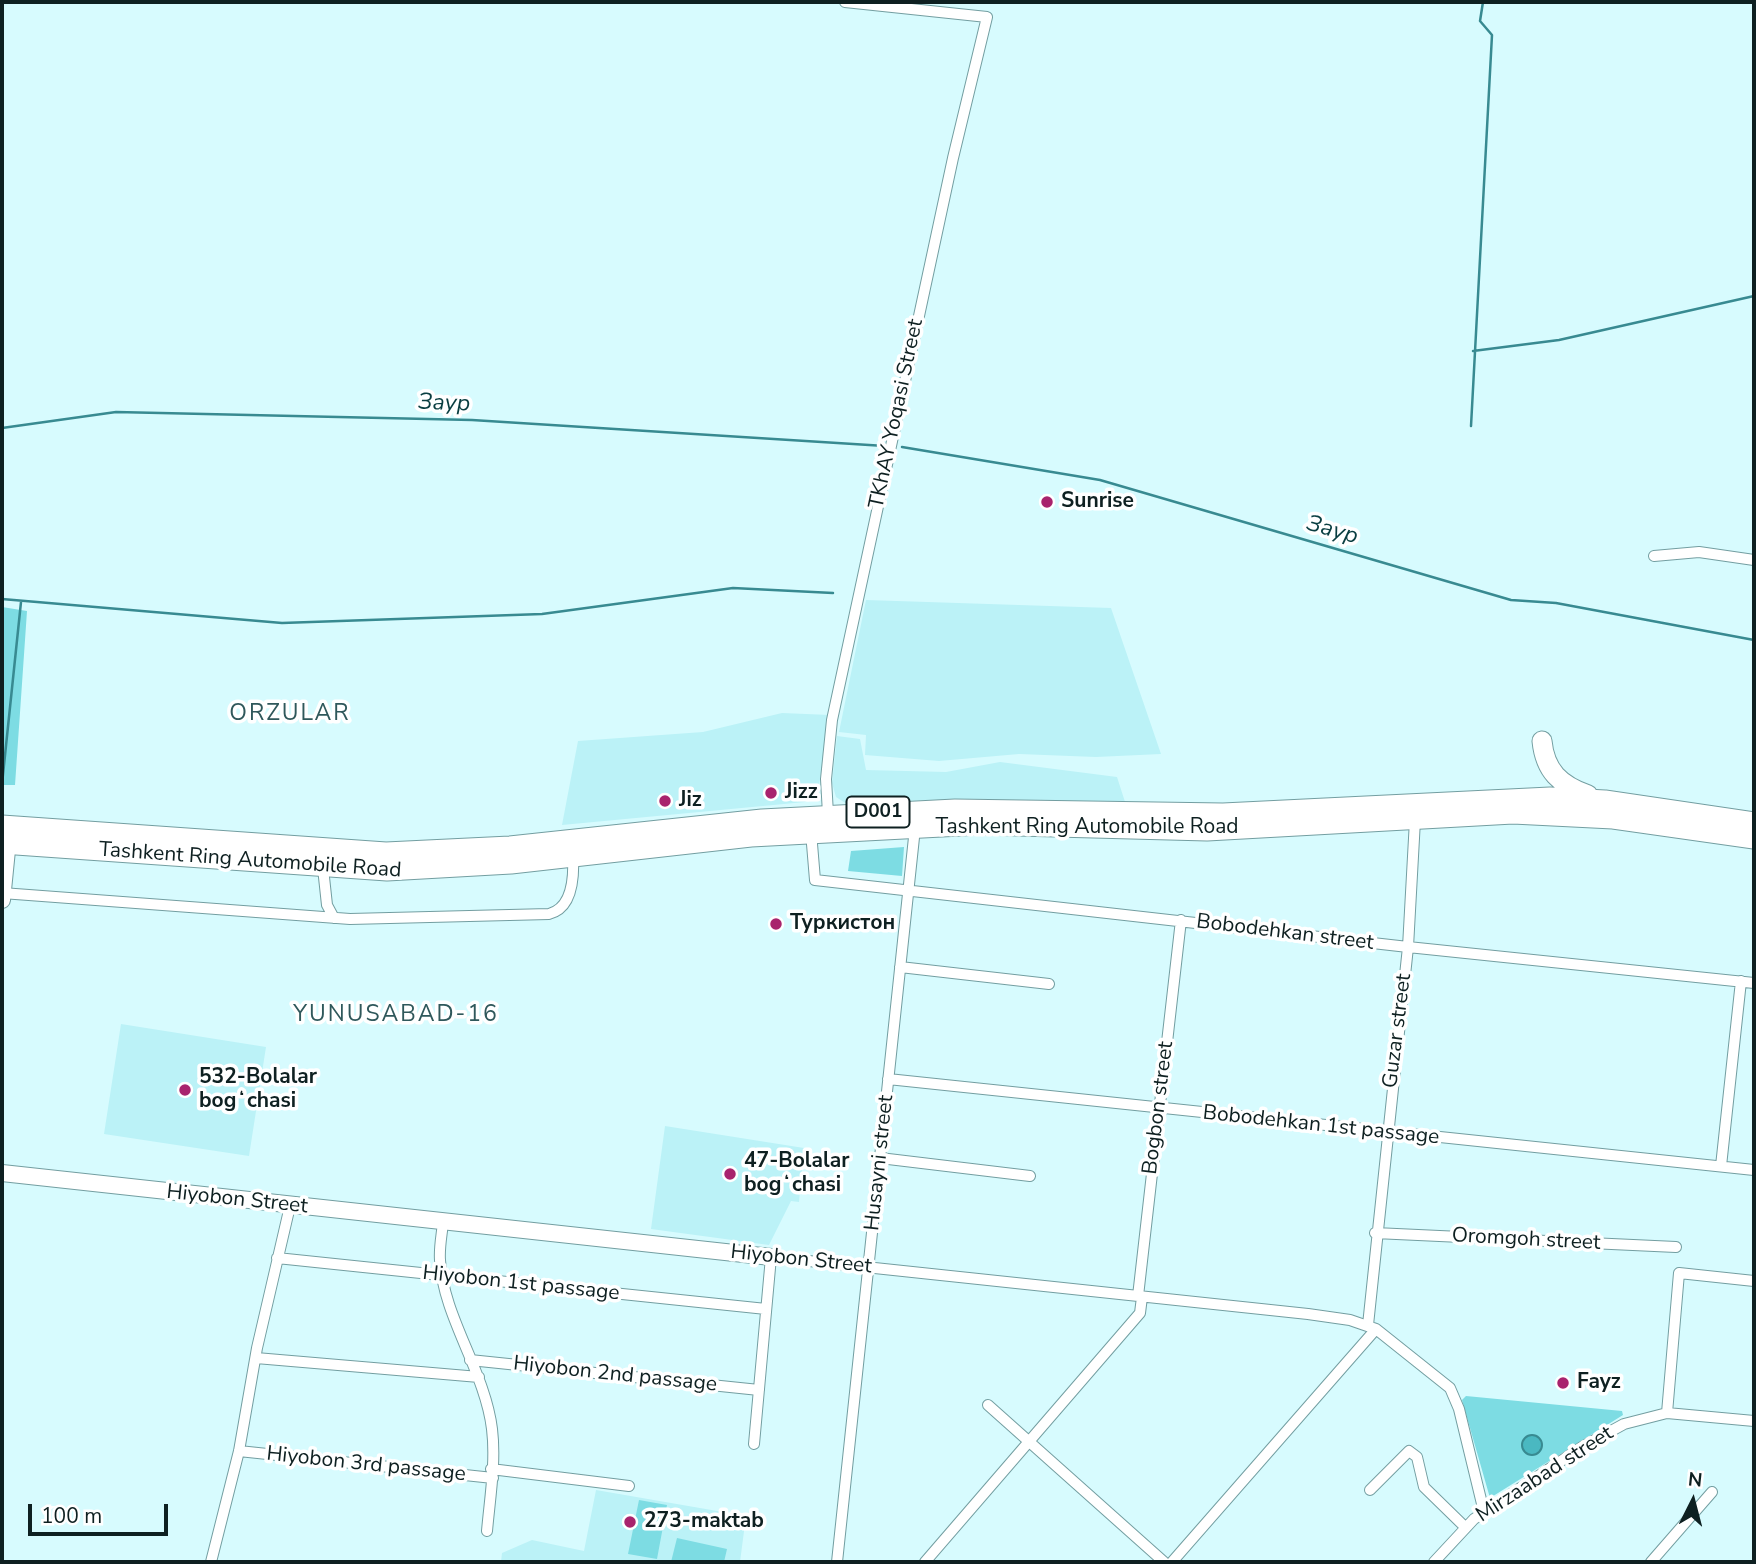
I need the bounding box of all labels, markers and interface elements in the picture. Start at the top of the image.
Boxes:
street label: TKhAY Yoqasi Street [865,317,929,511]
water label: Заур [417,389,471,419]
place label: Sunrise [1061,489,1134,515]
marker: Sunrise [1039,494,1055,510]
water label: Заур [1303,510,1361,552]
district label: ORZULAR [230,700,350,728]
place label: Jizz [785,780,818,806]
marker: Jizz [763,785,779,801]
place label: Jiz [679,788,702,814]
marker: Jiz [657,793,673,809]
road number: D001 [846,796,910,828]
street label: Tashkent Ring Automobile Road [935,815,1239,841]
street label: Tashkent Ring Automobile Road [98,838,402,884]
street label: Bobodehkan street [1195,910,1375,956]
place label: Туркистон [790,911,895,937]
marker: Туркистон [768,916,784,932]
street label: Guzar street [1378,972,1418,1090]
district label: YUNUSABAD-16 [295,1001,497,1029]
street label: Bogbon street [1138,1040,1180,1176]
place label: 532-Bolalar bogʻchasi [199,1065,317,1115]
marker: 532-Bolalar bogʻchasi [177,1082,193,1098]
street label: Husayni street [860,1094,900,1232]
street label: Bobodehkan 1st passage [1202,1101,1440,1151]
place label: 47-Bolalar bogʻchasi [744,1149,849,1199]
marker: 47-Bolalar bogʻchasi [722,1166,738,1182]
street label: Hiyobon Street [165,1180,309,1220]
street label: Oromgoh street [1451,1224,1601,1256]
street label: Hiyobon Street [729,1240,873,1280]
street label: Hiyobon 1st passage [421,1261,621,1307]
street label: Hiyobon 2nd passage [512,1352,718,1398]
place label: Fayz [1577,1370,1621,1396]
marker: Fayz [1555,1375,1571,1391]
street label: Mirzaаbаd street [1472,1421,1618,1529]
street label: Hiyobon 3rd passage [265,1442,467,1488]
north arrow [1658,1466,1728,1536]
text: N [1687,1466,1704,1494]
scale bar [32,1490,172,1534]
text: 100 m [41,1502,102,1530]
place label: 273-maktab [644,1509,764,1535]
marker: 273-maktab [622,1514,638,1530]

